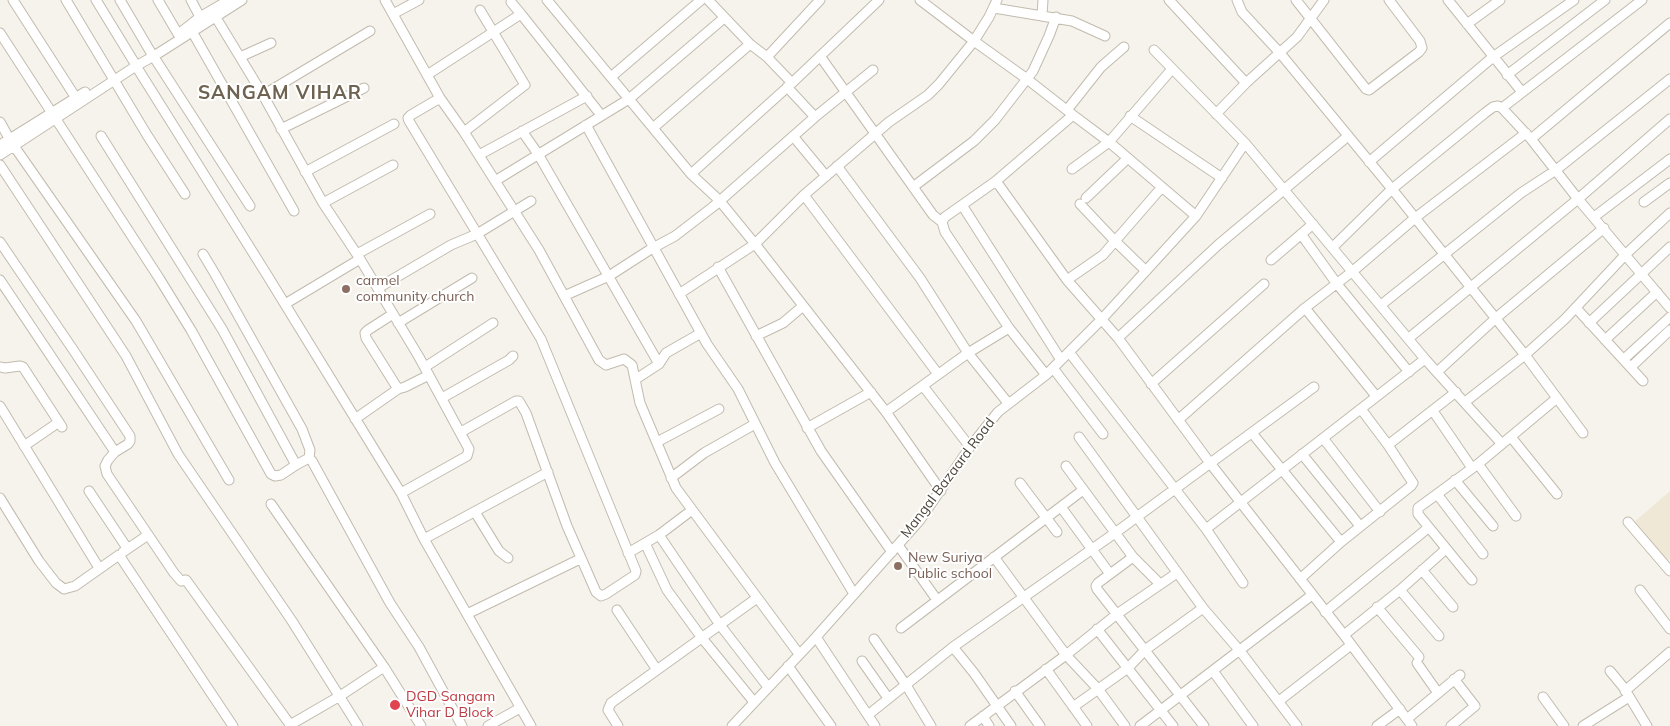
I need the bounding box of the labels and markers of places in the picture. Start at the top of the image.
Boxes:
place label: carmel community church [356,273,474,306]
marker: carmel community church [340,283,352,295]
place label: New Suriya Public school [908,550,992,582]
marker: New Suriya Public school [892,560,904,572]
place label: DGD Sangam Vihar D Block [406,689,495,722]
marker: DGD Sangam Vihar D Block [388,698,402,712]

